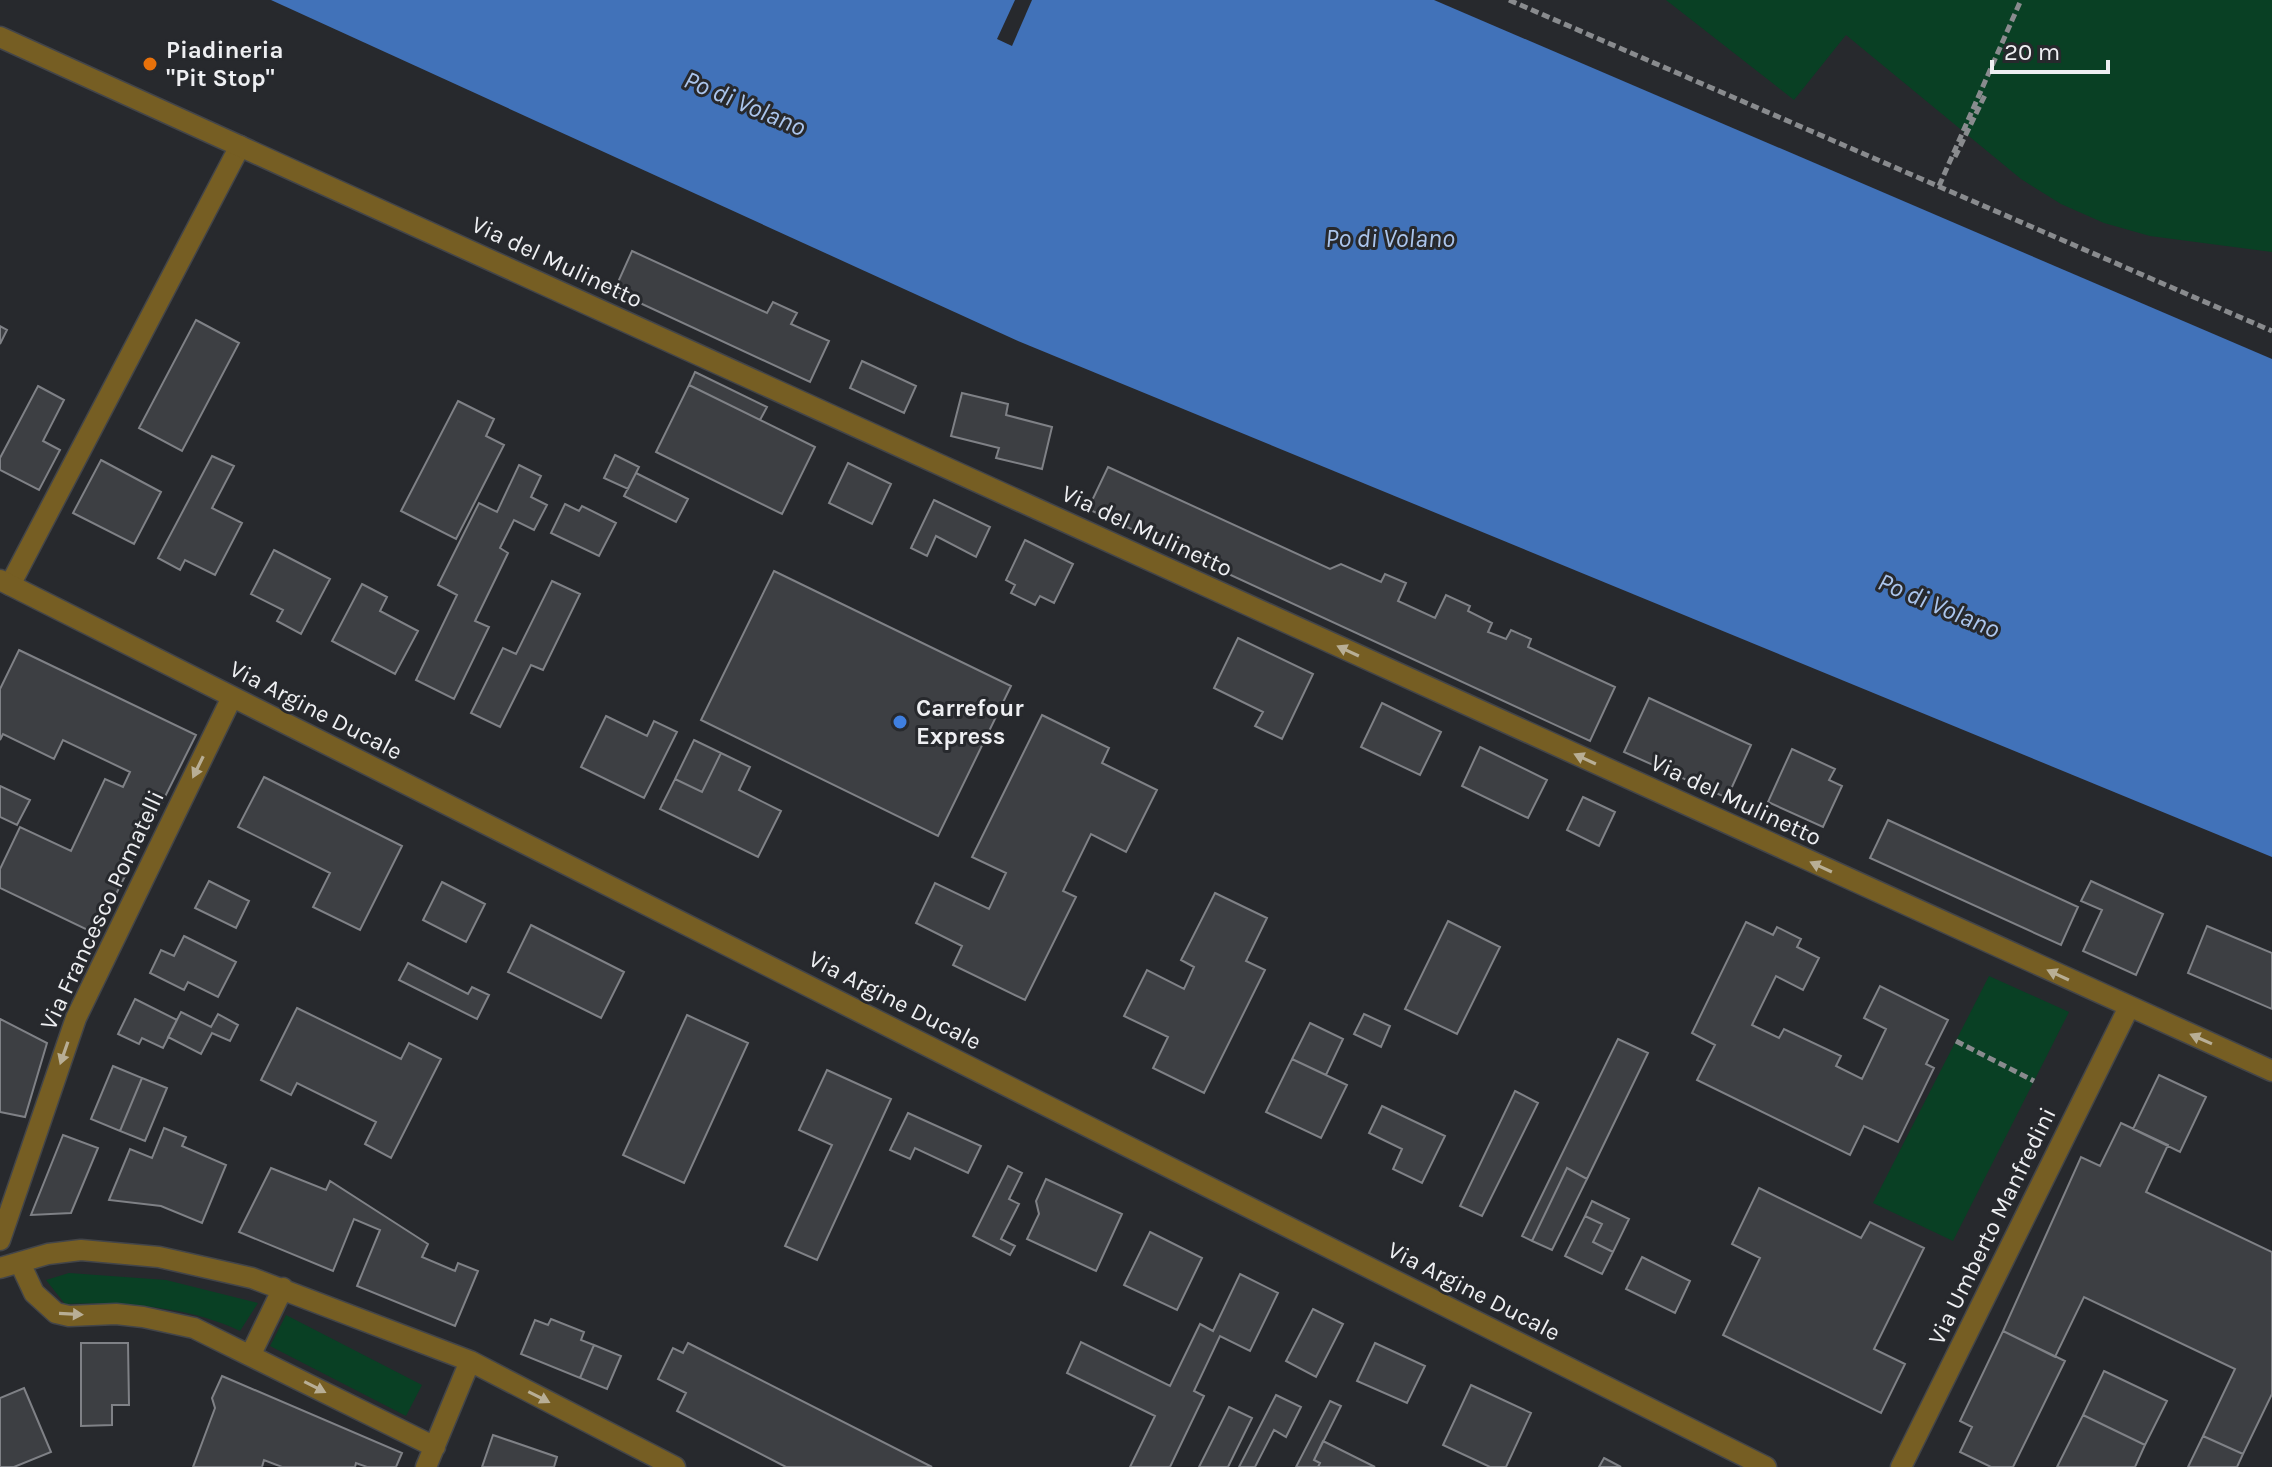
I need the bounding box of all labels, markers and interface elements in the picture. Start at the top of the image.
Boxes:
scale bar [1992,24,2108,74]
place label: Piadineria "Pit Stop" [166,36,283,92]
text: 20 m [2004,38,2060,66]
marker: Piadineria "Pit Stop" [141,55,159,73]
water label: Po di Volano [679,64,811,143]
street label: Via del Mulinetto [467,210,647,314]
water label: Po di Volano [1325,223,1455,254]
street label: Via del Mulinetto [1057,479,1237,583]
water label: Po di Volano [1873,566,2005,645]
one-way arrow [1336,645,1360,658]
street label: Via Argine Ducale [225,654,407,766]
place label: Carrefour Express [916,694,1024,750]
marker: Carrefour Express [891,713,909,731]
street label: Via del Mulinetto [1646,748,1826,852]
one-way arrow [1573,752,1597,766]
one-way arrow [191,756,205,779]
street label: Via Francesco Pomatelli [34,786,170,1034]
one-way arrow [1810,860,1833,874]
street label: Via Argine Ducale [804,944,986,1056]
one-way arrow [2046,968,2070,982]
one-way arrow [2189,1033,2213,1046]
one-way arrow [58,1042,70,1066]
street label: Via Umberto Manfredini [1922,1103,2062,1349]
street label: Via Argine Ducale [1383,1235,1565,1347]
one-way arrow [58,1308,83,1321]
one-way arrow [304,1380,327,1393]
one-way arrow [527,1391,550,1404]

